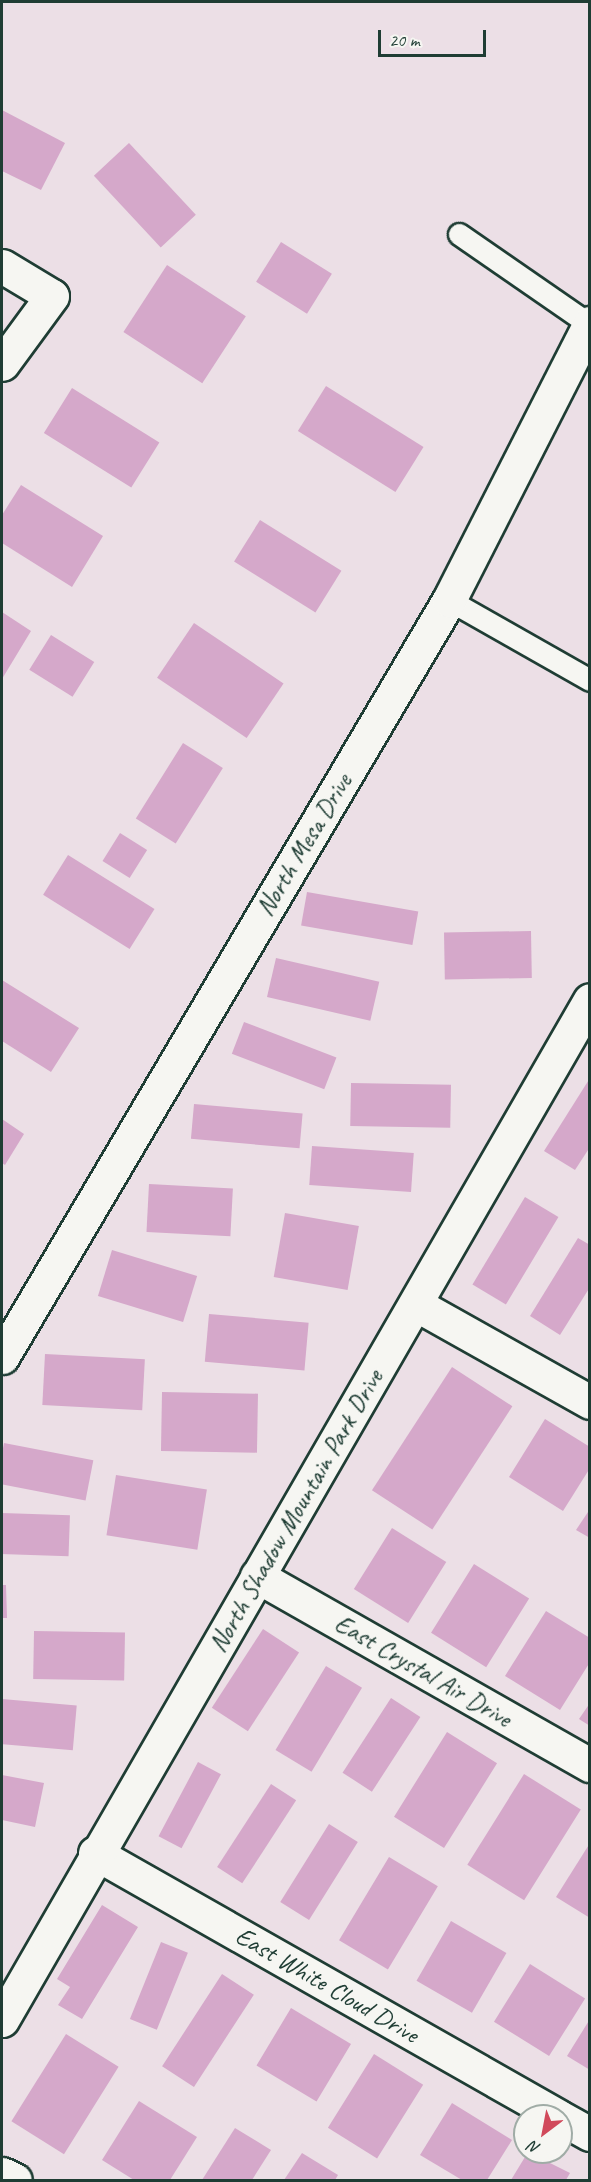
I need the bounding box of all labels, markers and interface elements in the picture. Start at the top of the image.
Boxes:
scale bar [381,18,489,56]
text: 20 m [389,29,420,51]
street label: North Mesa Drive [249,768,359,922]
street label: North Shadow Mountain Park Drive [202,1364,390,1658]
street label: East Crystal Air Drive [329,1608,517,1734]
street label: East White Cloud Drive [229,1920,425,2050]
north arrow [513,2104,573,2164]
text: N [525,2136,544,2159]

